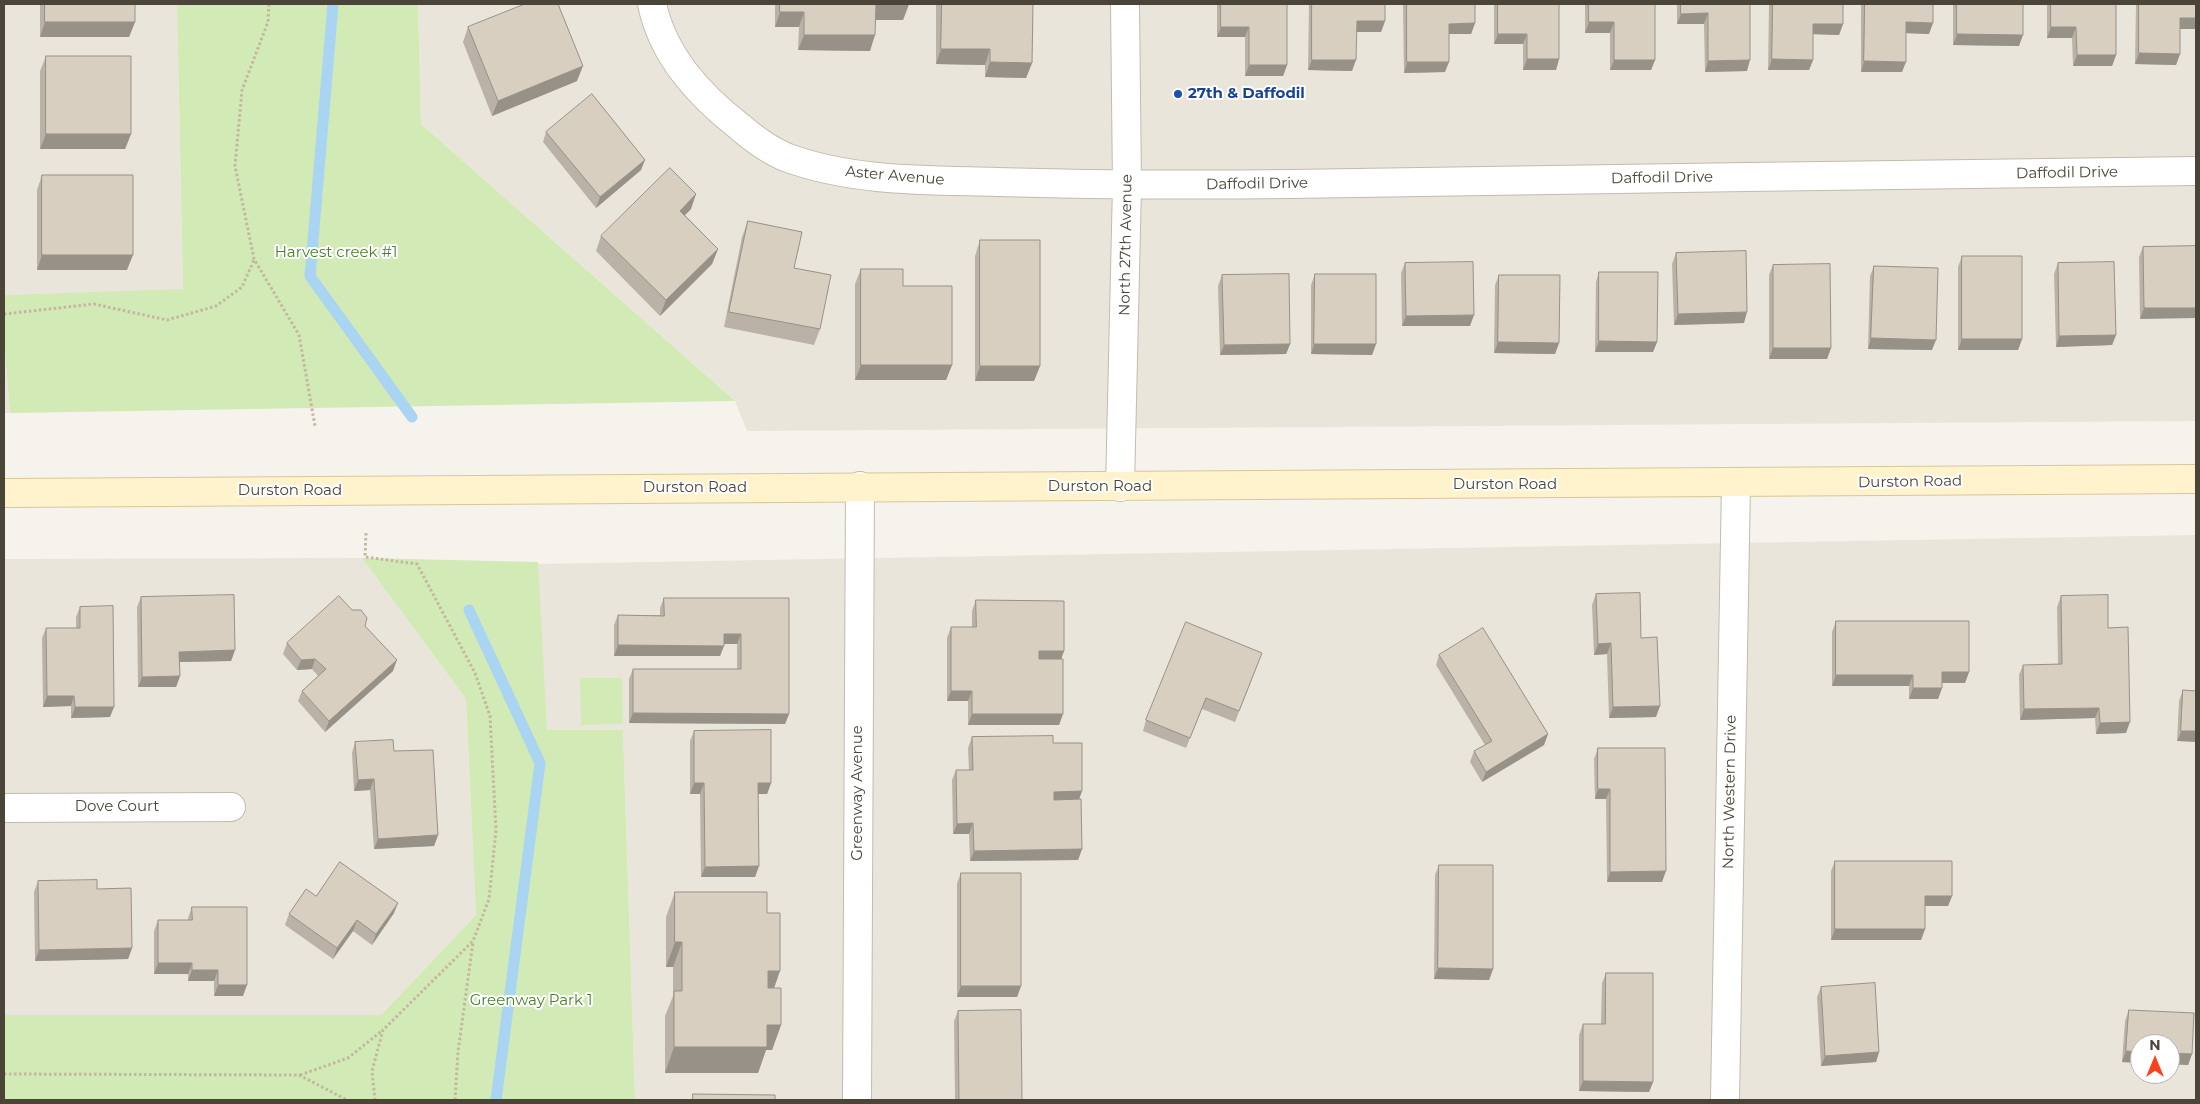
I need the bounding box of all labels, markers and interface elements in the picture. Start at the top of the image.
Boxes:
place label: 27th & Daffodil [1188,85,1305,103]
marker: 27th & Daffodil [1172,88,1184,100]
street label: Aster Avenue [845,163,945,189]
street label: Daffodil Drive [2016,163,2118,183]
street label: Daffodil Drive [1611,168,1713,188]
street label: North 27th Avenue [1116,174,1136,316]
street label: Daffodil Drive [1206,174,1308,194]
park label: Harvest creek #1 [275,244,397,262]
street label: Durston Road [1858,472,1962,492]
street label: Durston Road [1453,476,1557,494]
street label: Durston Road [1048,478,1152,496]
street label: Durston Road [643,479,747,497]
street label: Durston Road [238,482,342,500]
street label: North Western Drive [1720,715,1740,869]
street label: Greenway Avenue [849,725,867,861]
street label: Dove Court [75,798,159,816]
park label: Greenway Park 1 [470,992,592,1010]
north arrow [2130,1034,2180,1084]
text: N [2149,1036,2161,1054]

